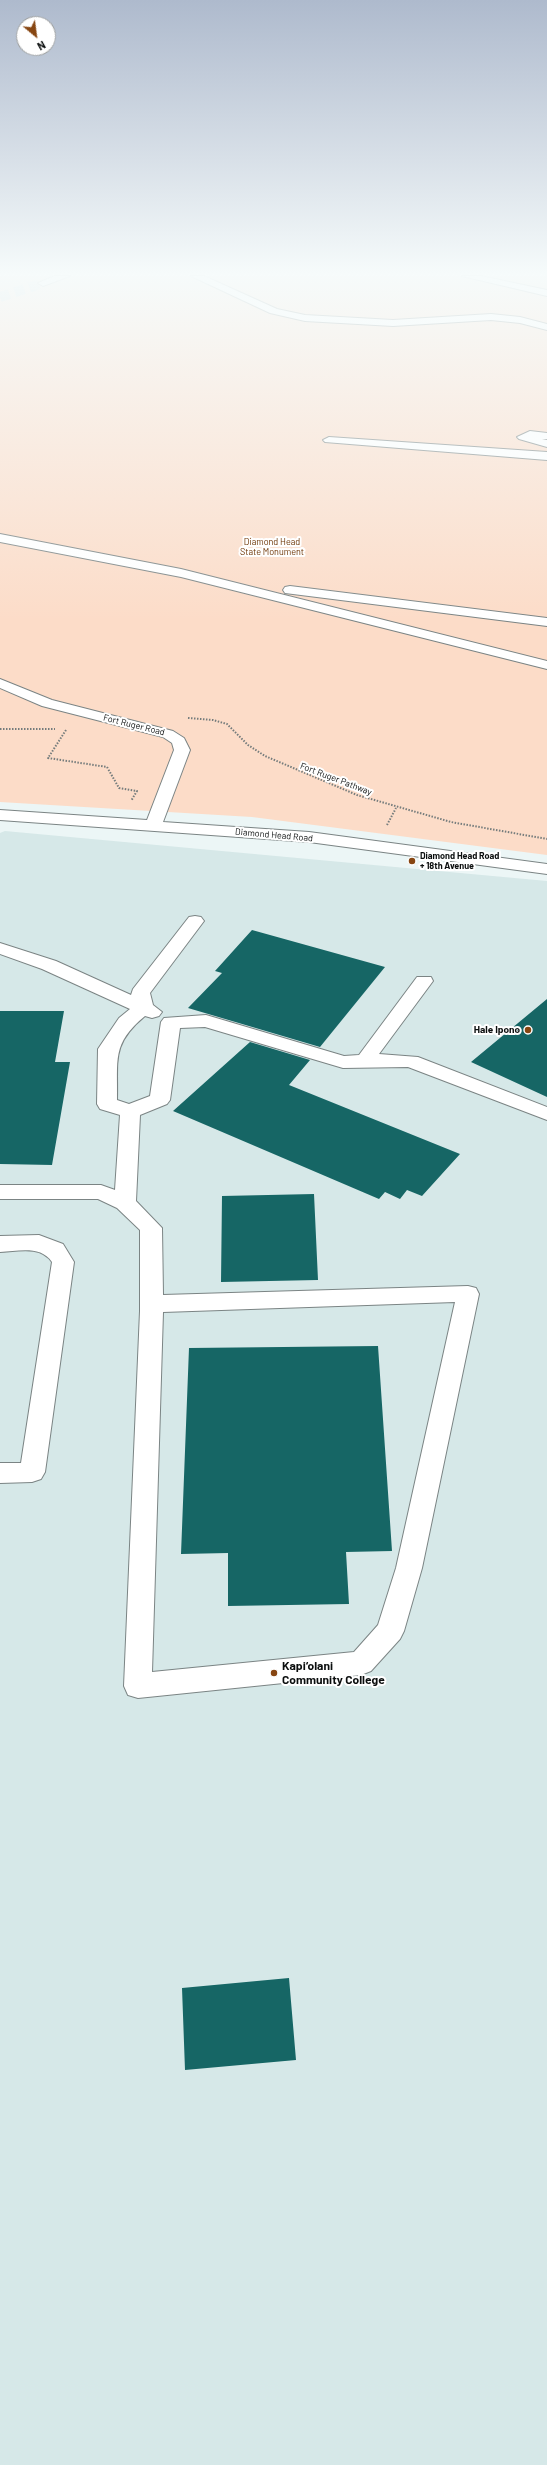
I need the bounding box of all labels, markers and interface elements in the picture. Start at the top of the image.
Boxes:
north arrow [16,16,56,56]
text: N [35,39,48,54]
park label: Diamond Head State Monument [240,537,304,558]
street label: Fort Ruger Road [102,712,166,738]
street label: Fort Ruger Pathway [299,760,373,798]
street label: Diamond Head Road [235,826,313,844]
place label: Diamond Head Road + 18th Avenue [420,851,499,872]
marker: Diamond Head Road + 18th Avenue [407,856,417,866]
place label: Hale Ipono [474,1024,520,1036]
marker: Hale Ipono [523,1025,533,1035]
place label: Kapi‘olani Community College [282,1659,385,1687]
marker: Kapi‘olani Community College [269,1668,279,1678]

